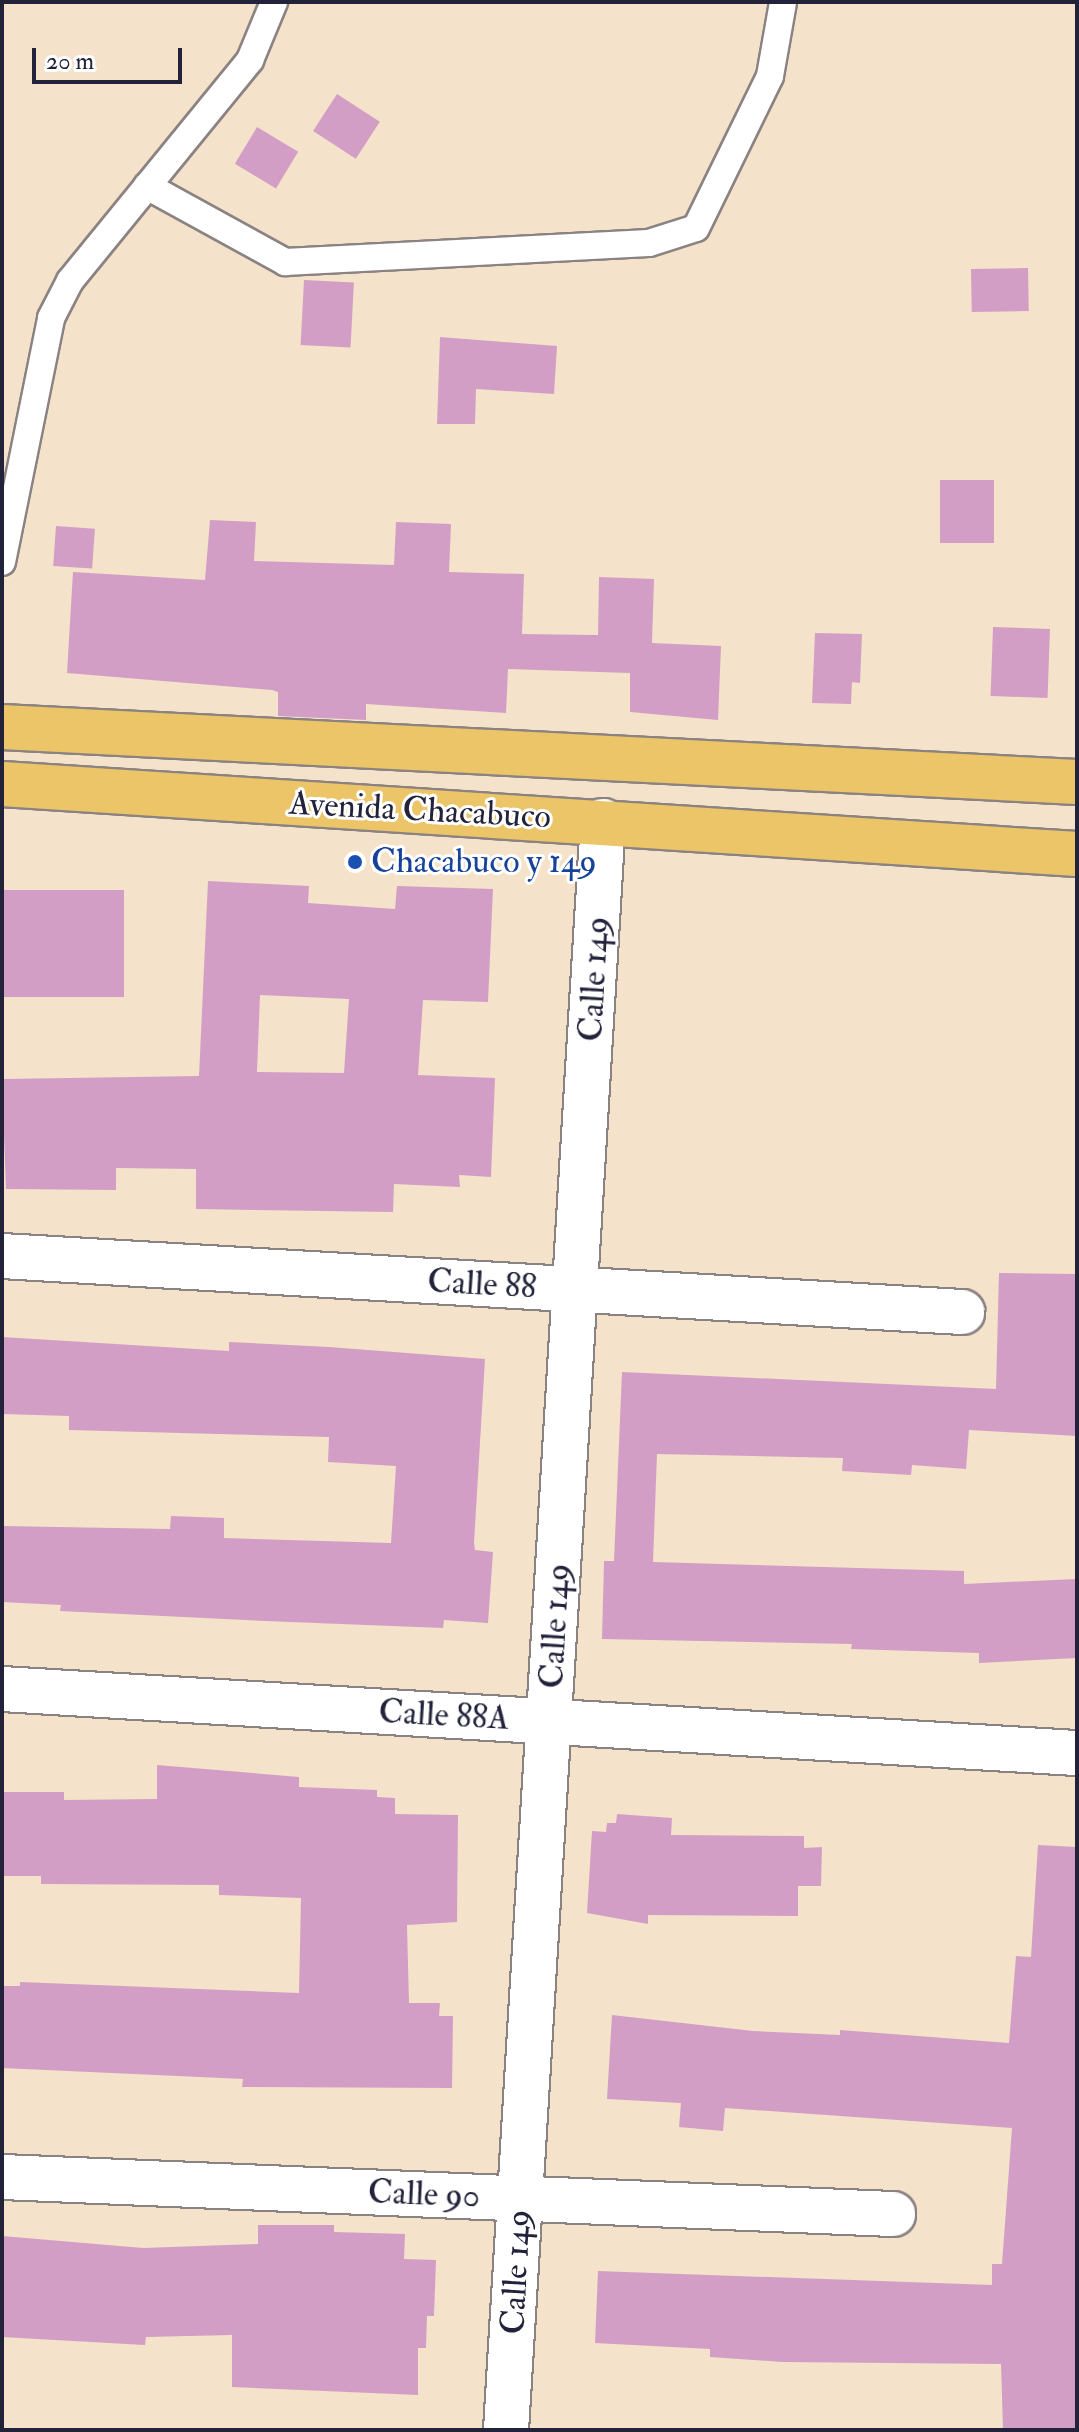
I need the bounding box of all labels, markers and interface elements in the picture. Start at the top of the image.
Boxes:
scale bar [36,32,186,82]
text: 20 m [46,46,94,77]
street label: Avenida Chacabuco [288,783,552,837]
place label: Chacabuco y 149 [371,842,597,882]
marker: Chacabuco y 149 [346,853,364,871]
street label: Calle 149 [570,915,618,1043]
street label: Calle 88 [426,1261,538,1307]
street label: Calle 149 [531,1562,579,1690]
street label: Calle 88A [378,1691,510,1739]
street label: Calle 90 [367,2172,481,2216]
street label: Calle 149 [492,2208,540,2336]

